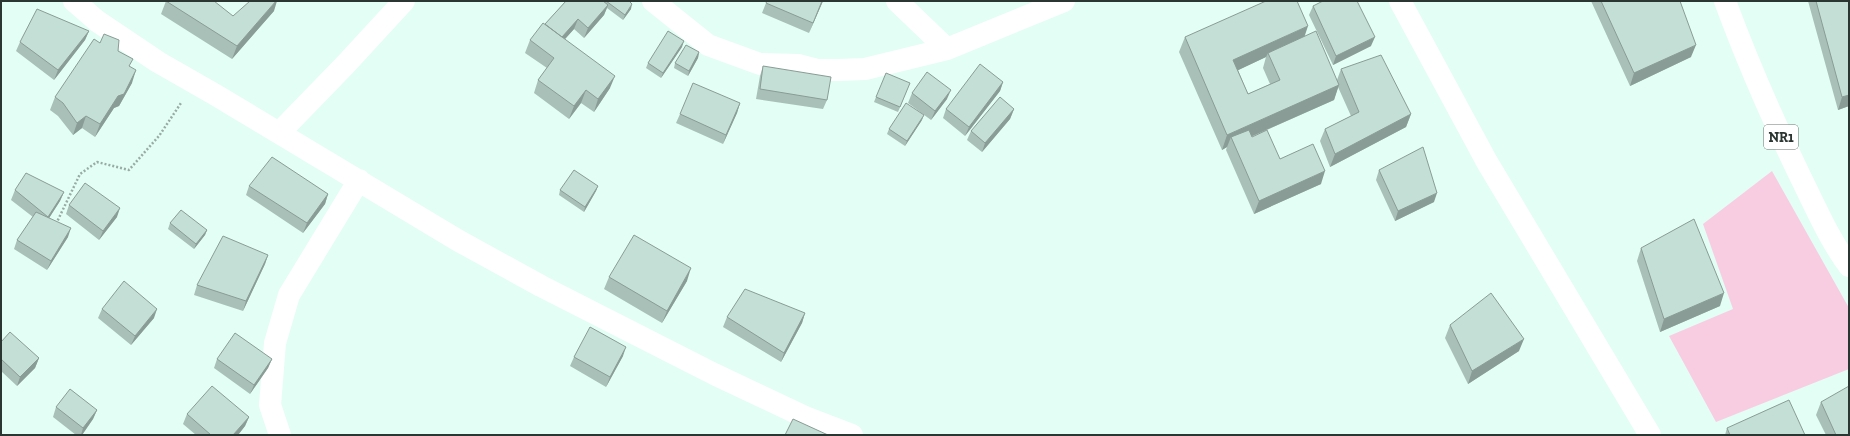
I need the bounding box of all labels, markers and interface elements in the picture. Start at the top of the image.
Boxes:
road number: NR1 [1764,125,1798,149]

